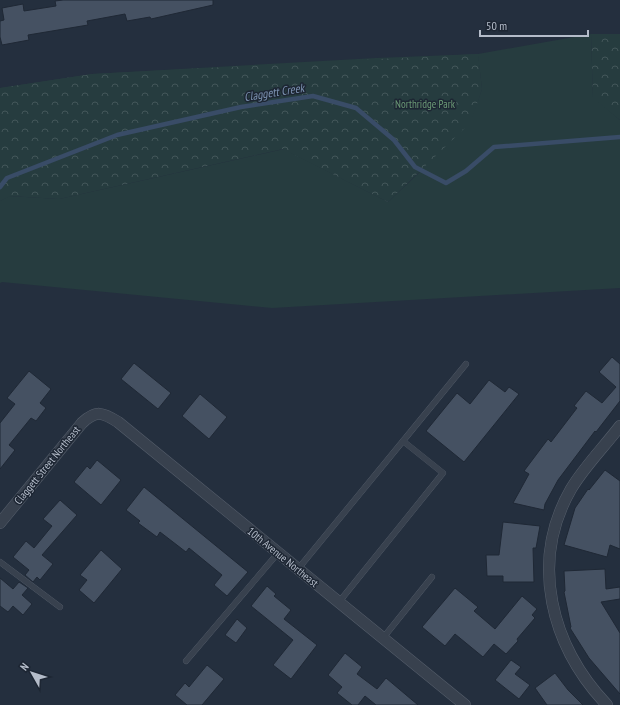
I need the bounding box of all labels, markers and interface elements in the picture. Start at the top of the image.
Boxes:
scale bar [480,12,588,38]
text: 50 m [486,18,507,33]
water label: Claggett Creek [243,80,306,104]
park label: Northridge Park [395,97,456,111]
street label: Claggett Street Northeast [11,423,83,507]
street label: 10th Avenue Northeast [245,524,321,590]
north arrow [12,653,52,693]
text: N [17,660,32,673]

